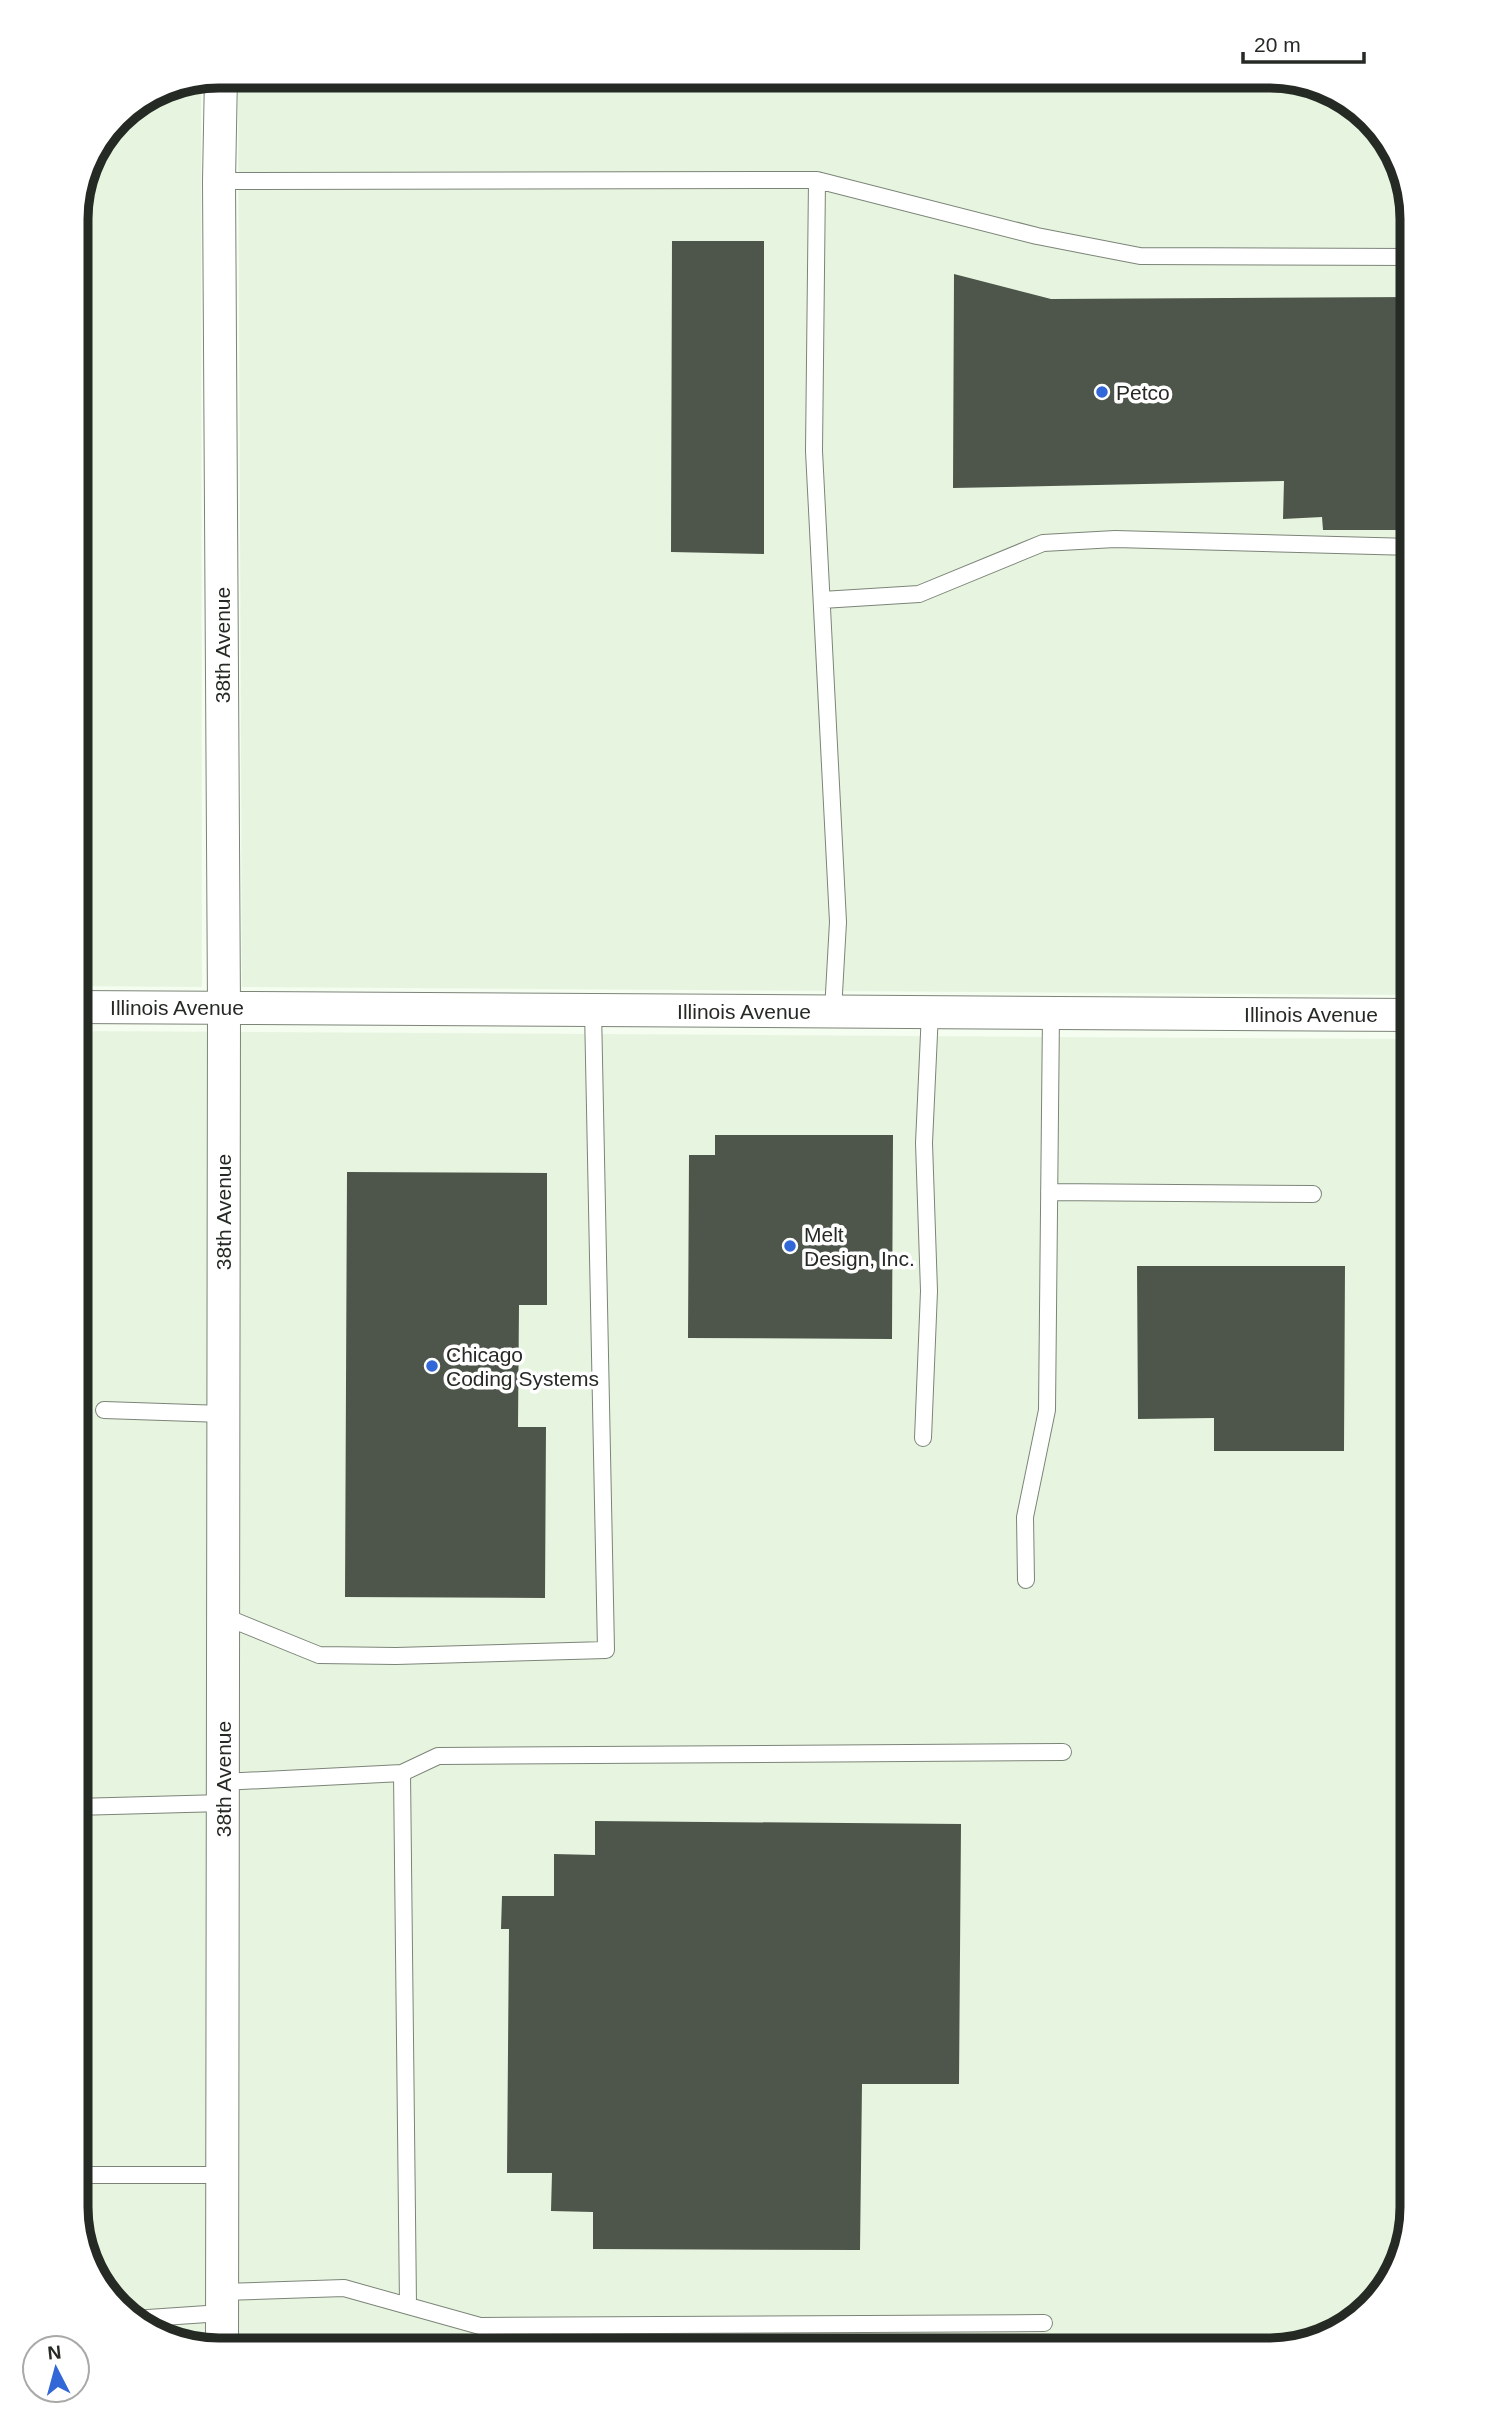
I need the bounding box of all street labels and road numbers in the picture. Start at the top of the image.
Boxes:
street label: 38th Avenue [211,587,234,703]
street label: Illinois Avenue [110,996,244,1019]
street label: Illinois Avenue [677,1000,811,1023]
street label: Illinois Avenue [1244,1003,1378,1026]
street label: 38th Avenue [212,1154,235,1270]
street label: 38th Avenue [212,1721,235,1837]

